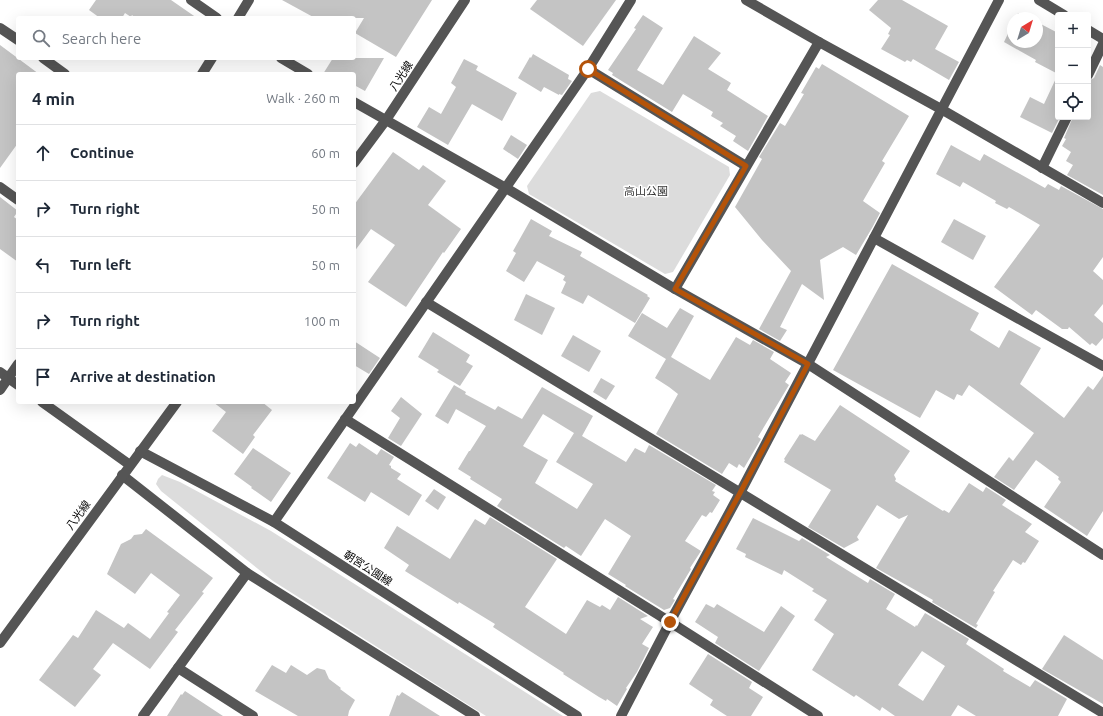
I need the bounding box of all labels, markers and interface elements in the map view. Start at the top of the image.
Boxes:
north arrow [1007,12,1043,48]
map controls [1055,12,1091,120]
button: + [1055,12,1091,48]
search box [16,16,356,60]
icon: search [30,27,52,49]
text: Search here [62,30,141,47]
button: − [1055,48,1091,84]
street label: 八光線 [387,59,415,93]
route start [579,60,597,78]
button: locate [1055,84,1091,120]
text: 4 min [32,89,75,108]
text: Walk · 260 m [266,91,340,105]
icon: ahead [32,142,54,164]
text: Continue [70,144,134,161]
text: 60 m [311,146,340,160]
park label: 高山公園 [624,185,668,197]
icon: right [32,198,54,220]
text: Turn right [70,200,140,217]
text: 50 m [311,202,340,216]
icon: left [32,254,54,276]
text: Turn left [70,256,131,273]
text: 50 m [311,258,340,272]
icon: right [32,310,54,332]
text: Turn right [70,312,140,329]
text: 100 m [304,314,340,328]
icon: arrive [32,366,54,388]
text: Arrive at destination [70,368,216,385]
street label: 八光線 [63,498,93,532]
street label: 朝宮公園線 [342,548,394,588]
route end [661,613,679,631]

